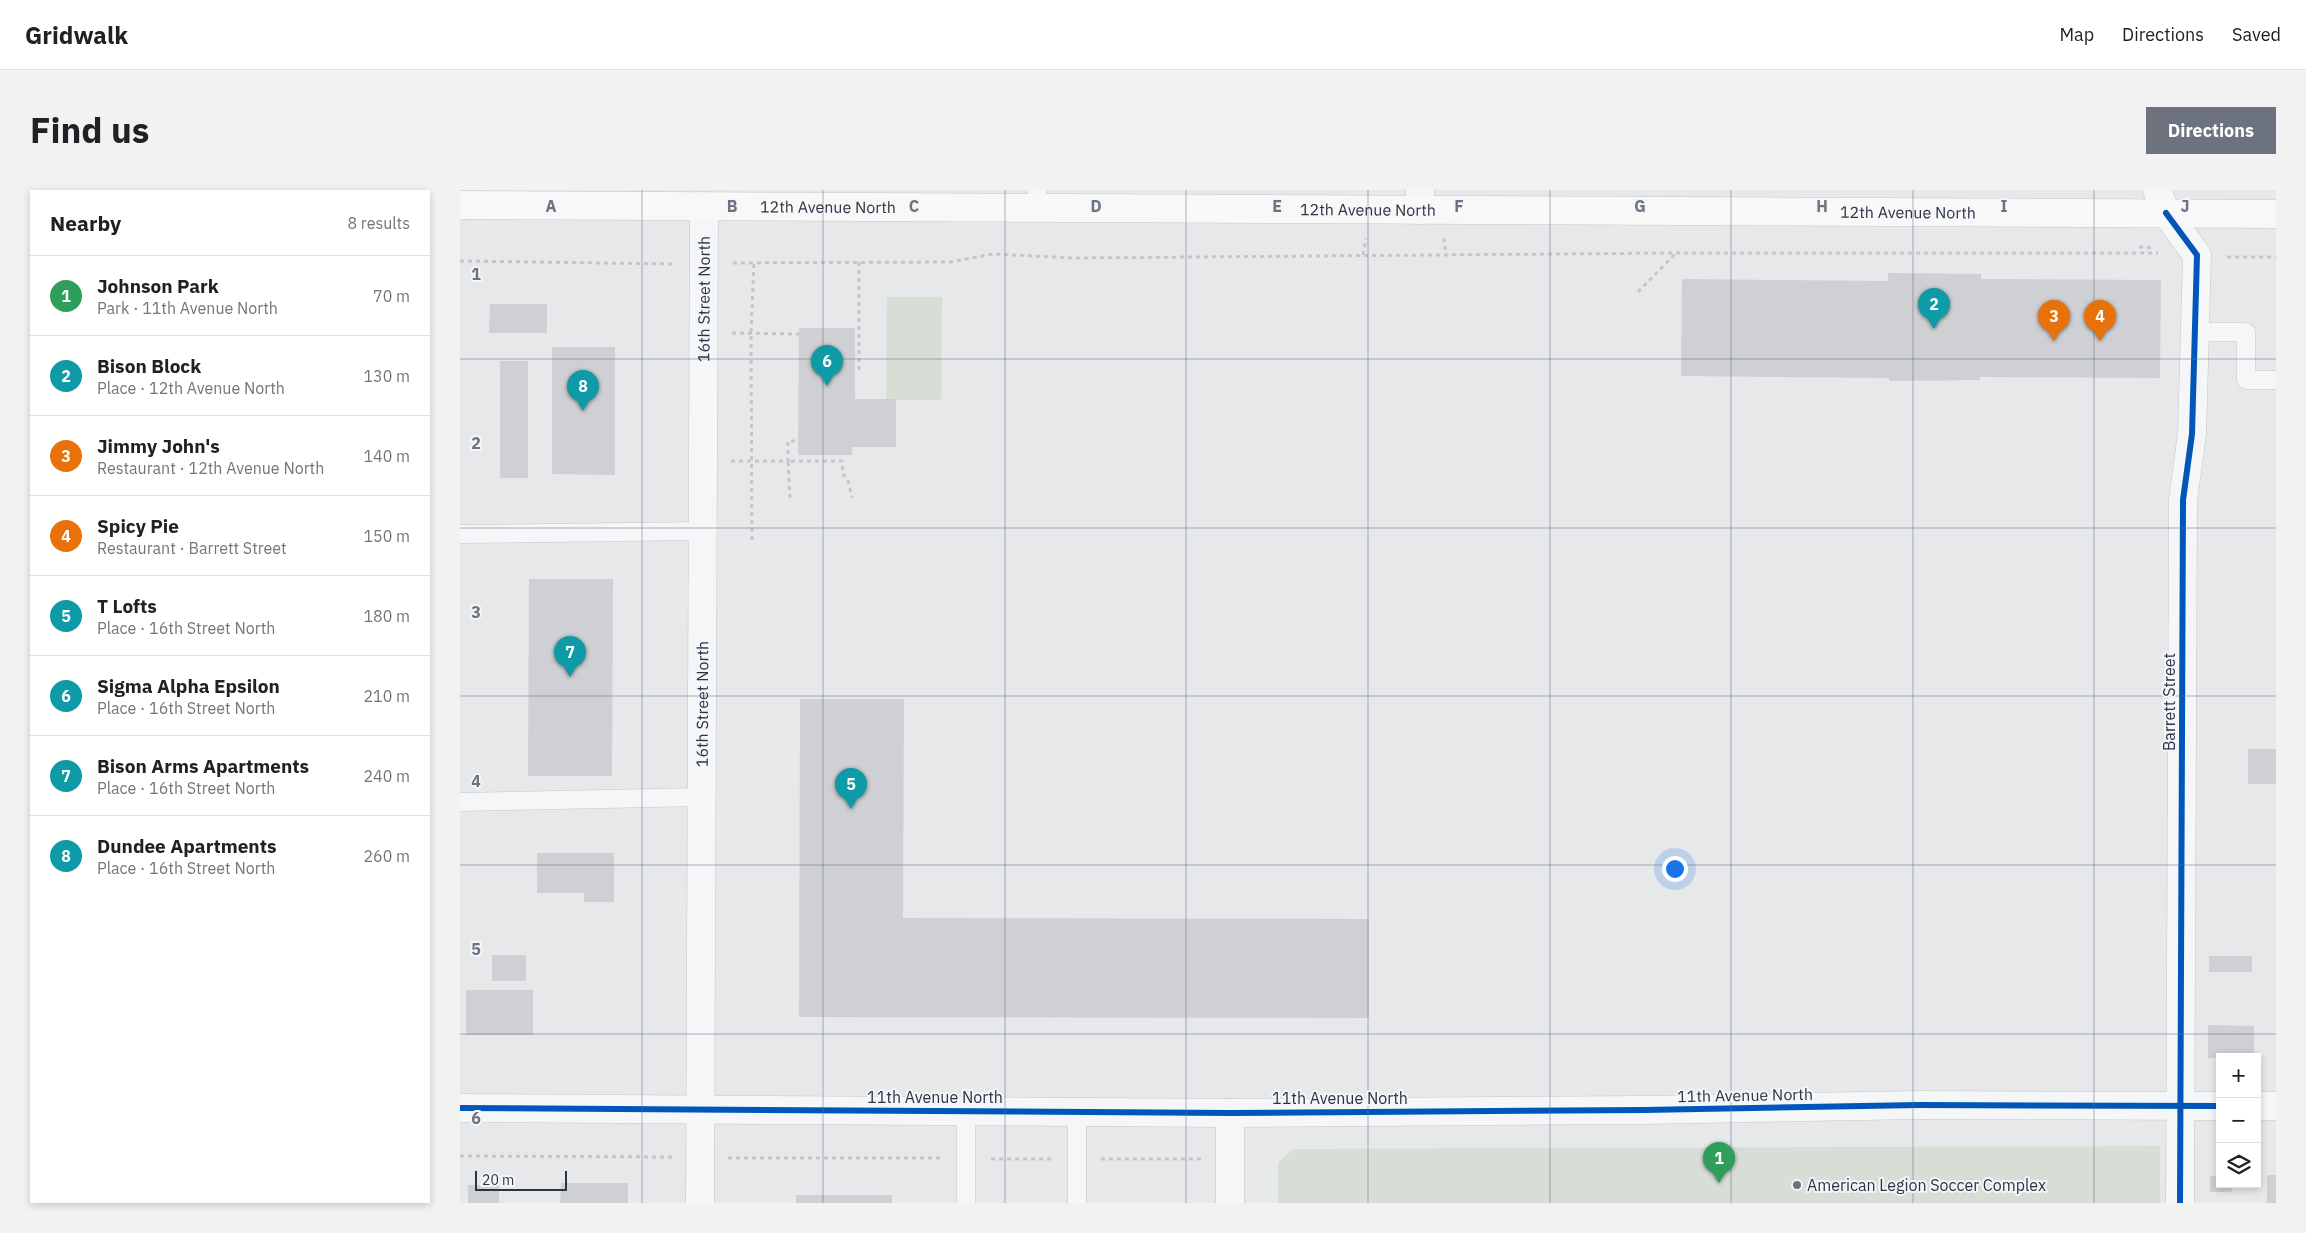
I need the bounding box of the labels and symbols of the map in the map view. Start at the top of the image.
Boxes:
text: A [546,196,557,216]
text: B [727,196,738,216]
street label: 12th Avenue North [760,196,896,217]
text: C [909,196,919,216]
text: D [1090,196,1102,216]
text: E [1272,196,1282,216]
text: F [1454,196,1464,216]
text: G [1634,196,1646,216]
text: H [1816,196,1828,216]
text: I [2001,196,2008,216]
text: J [2181,196,2189,216]
street label: 12th Avenue North [1300,199,1436,220]
street label: 12th Avenue North [1840,202,1976,223]
street label: 16th Street North [693,236,714,362]
text: 1 [471,264,481,284]
pin: 2 [1918,288,1950,329]
pin: 3 [2038,300,2070,341]
pin: 4 [2084,300,2116,341]
pin: 6 [811,345,843,386]
pin: 8 [567,370,599,411]
text: 2 [471,433,481,453]
text: 3 [471,602,481,622]
pin: 7 [554,636,586,677]
street label: 16th Street North [692,641,712,767]
street label: Barrett Street [2159,653,2179,751]
pin: 5 [835,768,867,809]
text: 4 [471,771,481,791]
your location [1662,856,1688,882]
text: 5 [471,939,481,959]
street label: 11th Avenue North [1677,1084,1813,1106]
street label: 11th Avenue North [867,1087,1003,1107]
street label: 11th Avenue North [1272,1088,1408,1108]
text: 6 [471,1108,481,1128]
pin: 1 [1703,1142,1735,1183]
scale bar [475,1168,568,1191]
place label: American Legion Soccer Complex [1807,1175,2046,1195]
marker: American Legion Soccer Complex [1791,1179,1803,1191]

